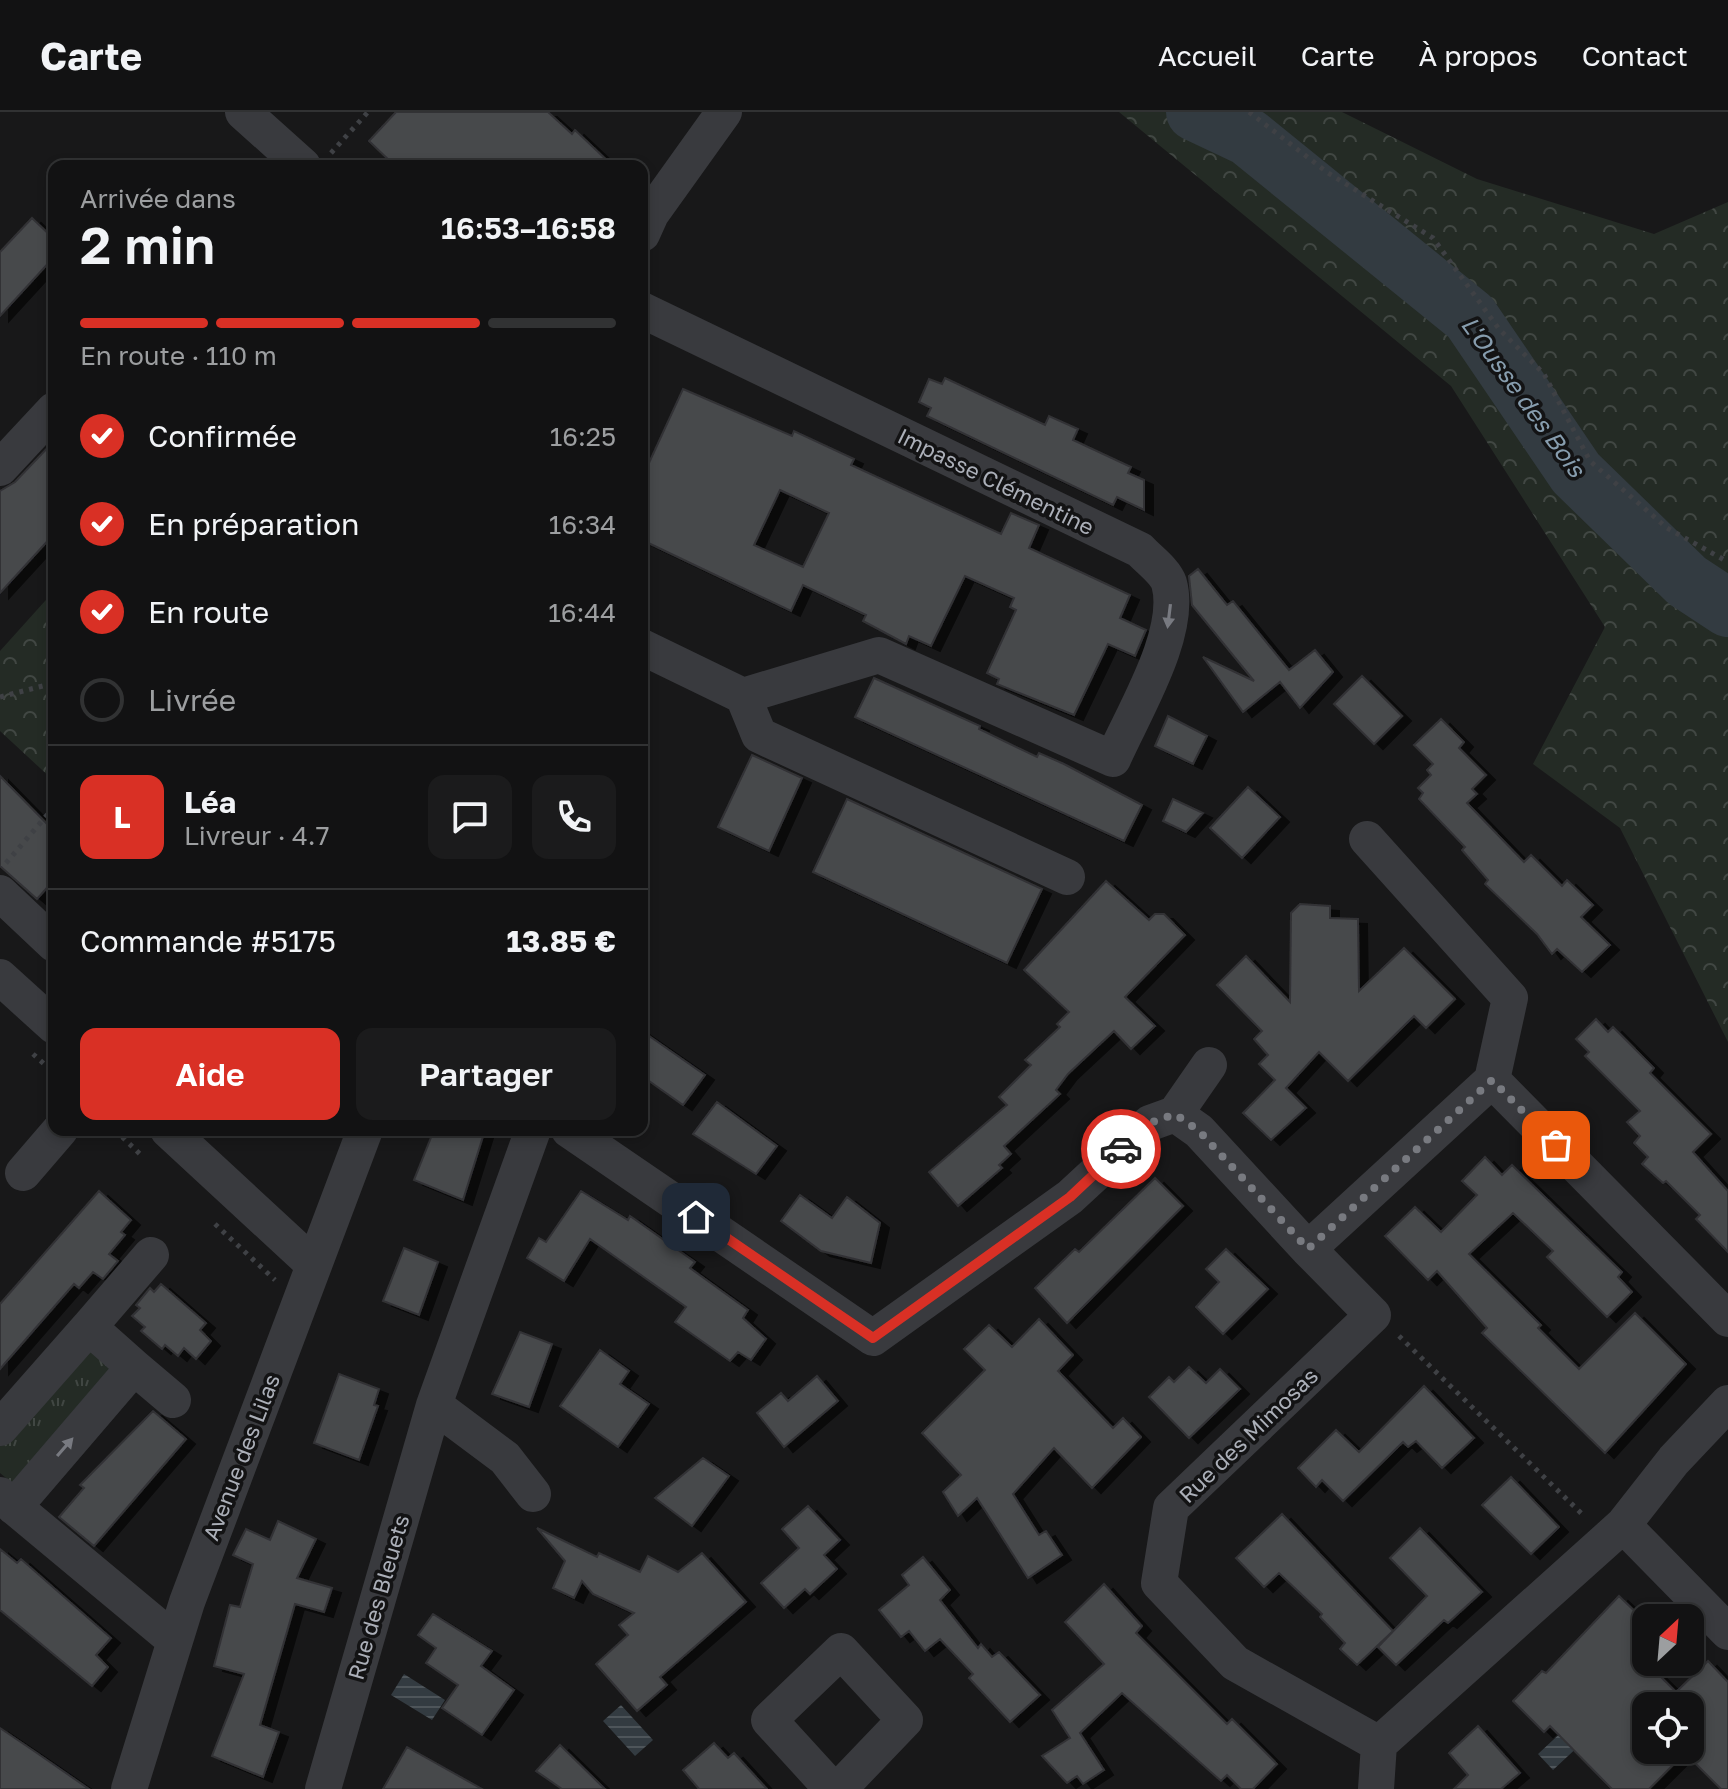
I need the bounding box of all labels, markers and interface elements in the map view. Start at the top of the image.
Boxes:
text: Carte [40,33,142,78]
text: Accueil [1158,39,1257,72]
text: Carte [1301,39,1374,72]
text: À propos [1418,39,1538,72]
text: Contact [1582,39,1688,72]
text: Arrivée dans [80,183,236,214]
text: 16:53–16:58 [441,210,616,246]
text: 2 min [80,213,215,275]
water label: L'Ousse des Bois [1456,310,1593,483]
text: En route · 110 m [80,340,277,371]
icon: check [80,414,124,458]
text: Confirmée [148,418,297,454]
text: 16:25 [550,421,616,452]
street label: Impasse Clémentine [893,422,1099,540]
icon: check [80,502,124,546]
text: En préparation [148,506,359,542]
text: 16:34 [549,509,616,540]
icon: check [80,590,124,634]
text: En route [148,594,269,630]
text: 16:44 [548,597,616,628]
one-way arrow [1163,604,1176,629]
text: Livrée [148,682,236,718]
button: chat [428,775,512,859]
button: phone [532,775,616,859]
text: Léa [184,784,236,820]
text: L [113,799,131,835]
text: Livreur · 4.7 [184,820,329,851]
text: Commande #5175 [80,923,336,959]
text: 13.85 € [507,923,616,959]
button: Aide [80,1028,340,1120]
button: Partager [356,1028,616,1120]
courier [1081,1109,1161,1189]
pin [1522,1111,1590,1179]
icon: bag [1534,1123,1578,1167]
icon: car [1099,1127,1143,1171]
pin [662,1183,730,1251]
icon: home [674,1195,718,1239]
street label: Rue des Mimosas [1173,1362,1323,1508]
street label: Avenue des Lilas [197,1370,285,1544]
one-way arrow [56,1438,73,1458]
street label: Rue des Bleuets [342,1511,414,1683]
north arrow [1632,1604,1704,1676]
map controls [1632,1604,1704,1764]
button: locate [1632,1692,1704,1764]

